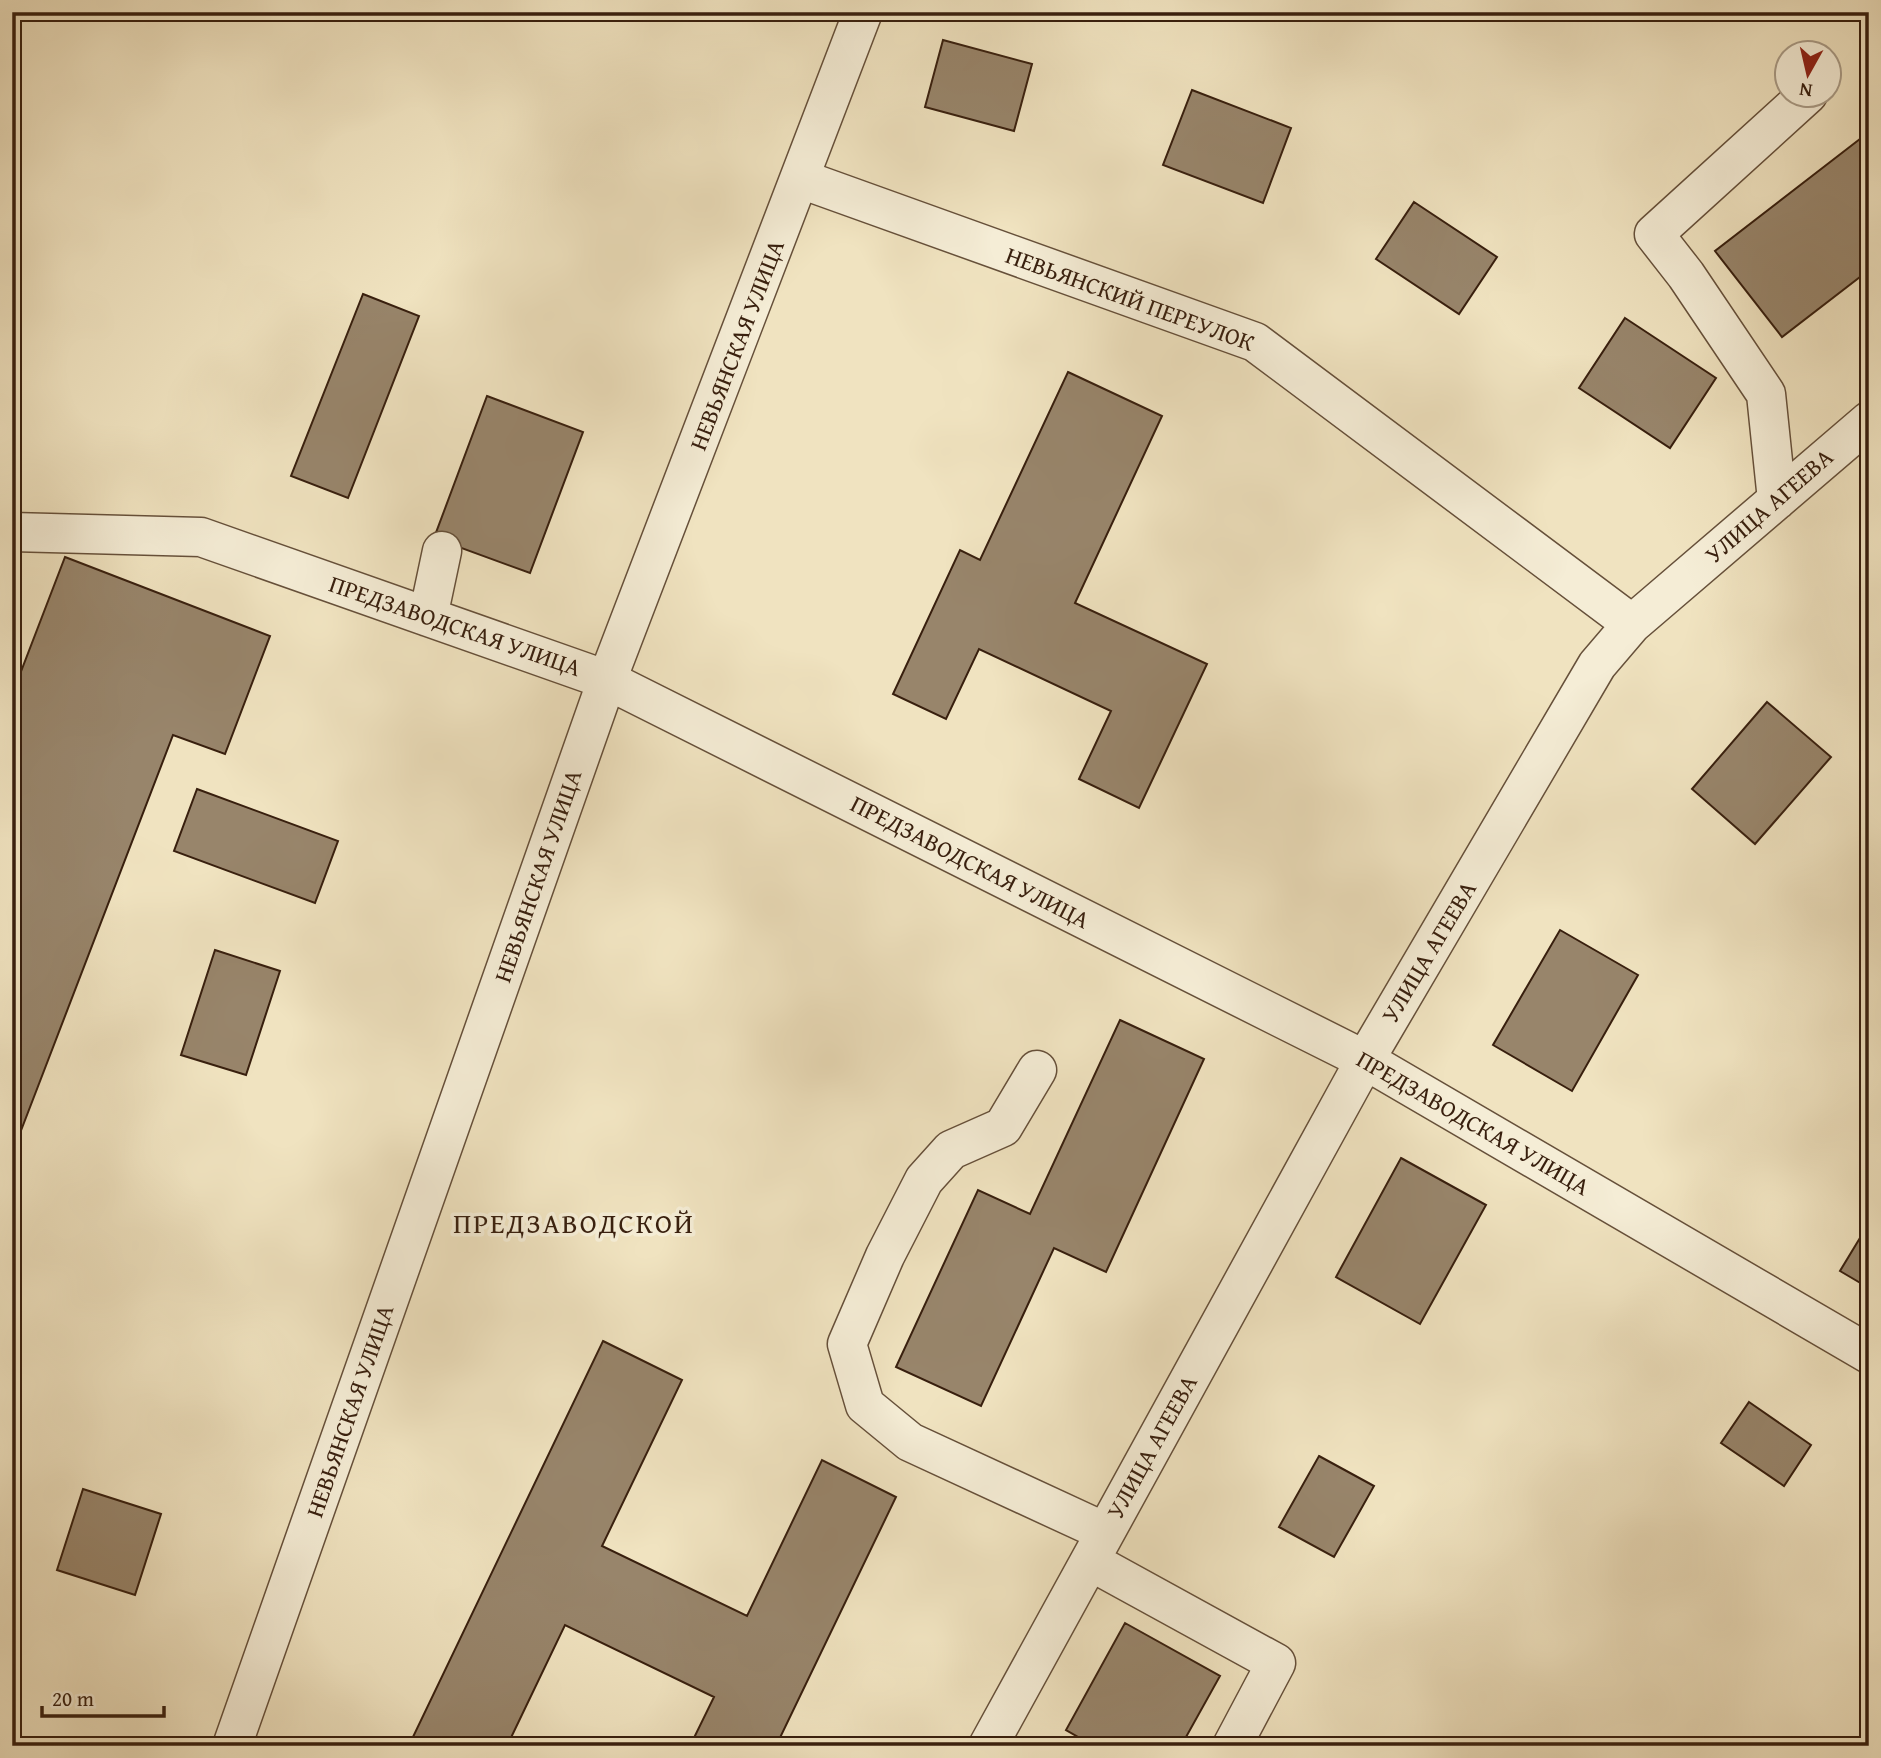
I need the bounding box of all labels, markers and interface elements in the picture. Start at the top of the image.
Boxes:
north arrow [1772,38,1842,108]
text: N [1797,76,1814,106]
street label: НЕВЬЯНСКАЯ УЛИЦА [680,234,793,455]
street label: НЕВЬЯНСКИЙ ПЕРЕУЛОК [1001,237,1260,360]
street label: УЛИЦА АГЕЕВА [1697,440,1841,571]
street label: ПРЕДЗАВОДСКАЯ УЛИЦА [325,566,586,685]
street label: НЕВЬЯНСКАЯ УЛИЦА [485,764,590,987]
street label: ПРЕДЗАВОДСКАЯ УЛИЦА [845,786,1096,937]
street label: УЛИЦА АГЕЕВА [1372,874,1485,1029]
street label: ПРЕДЗАВОДСКАЯ УЛИЦА [1350,1041,1597,1204]
district label: ПРЕДЗАВОДСКОЙ [453,1202,695,1243]
street label: НЕВЬЯНСКАЯ УЛИЦА [297,1299,402,1522]
street label: УЛИЦА АГЕЕВА [1097,1368,1206,1525]
scale bar [42,1674,164,1718]
text: 20 m [52,1683,94,1714]

